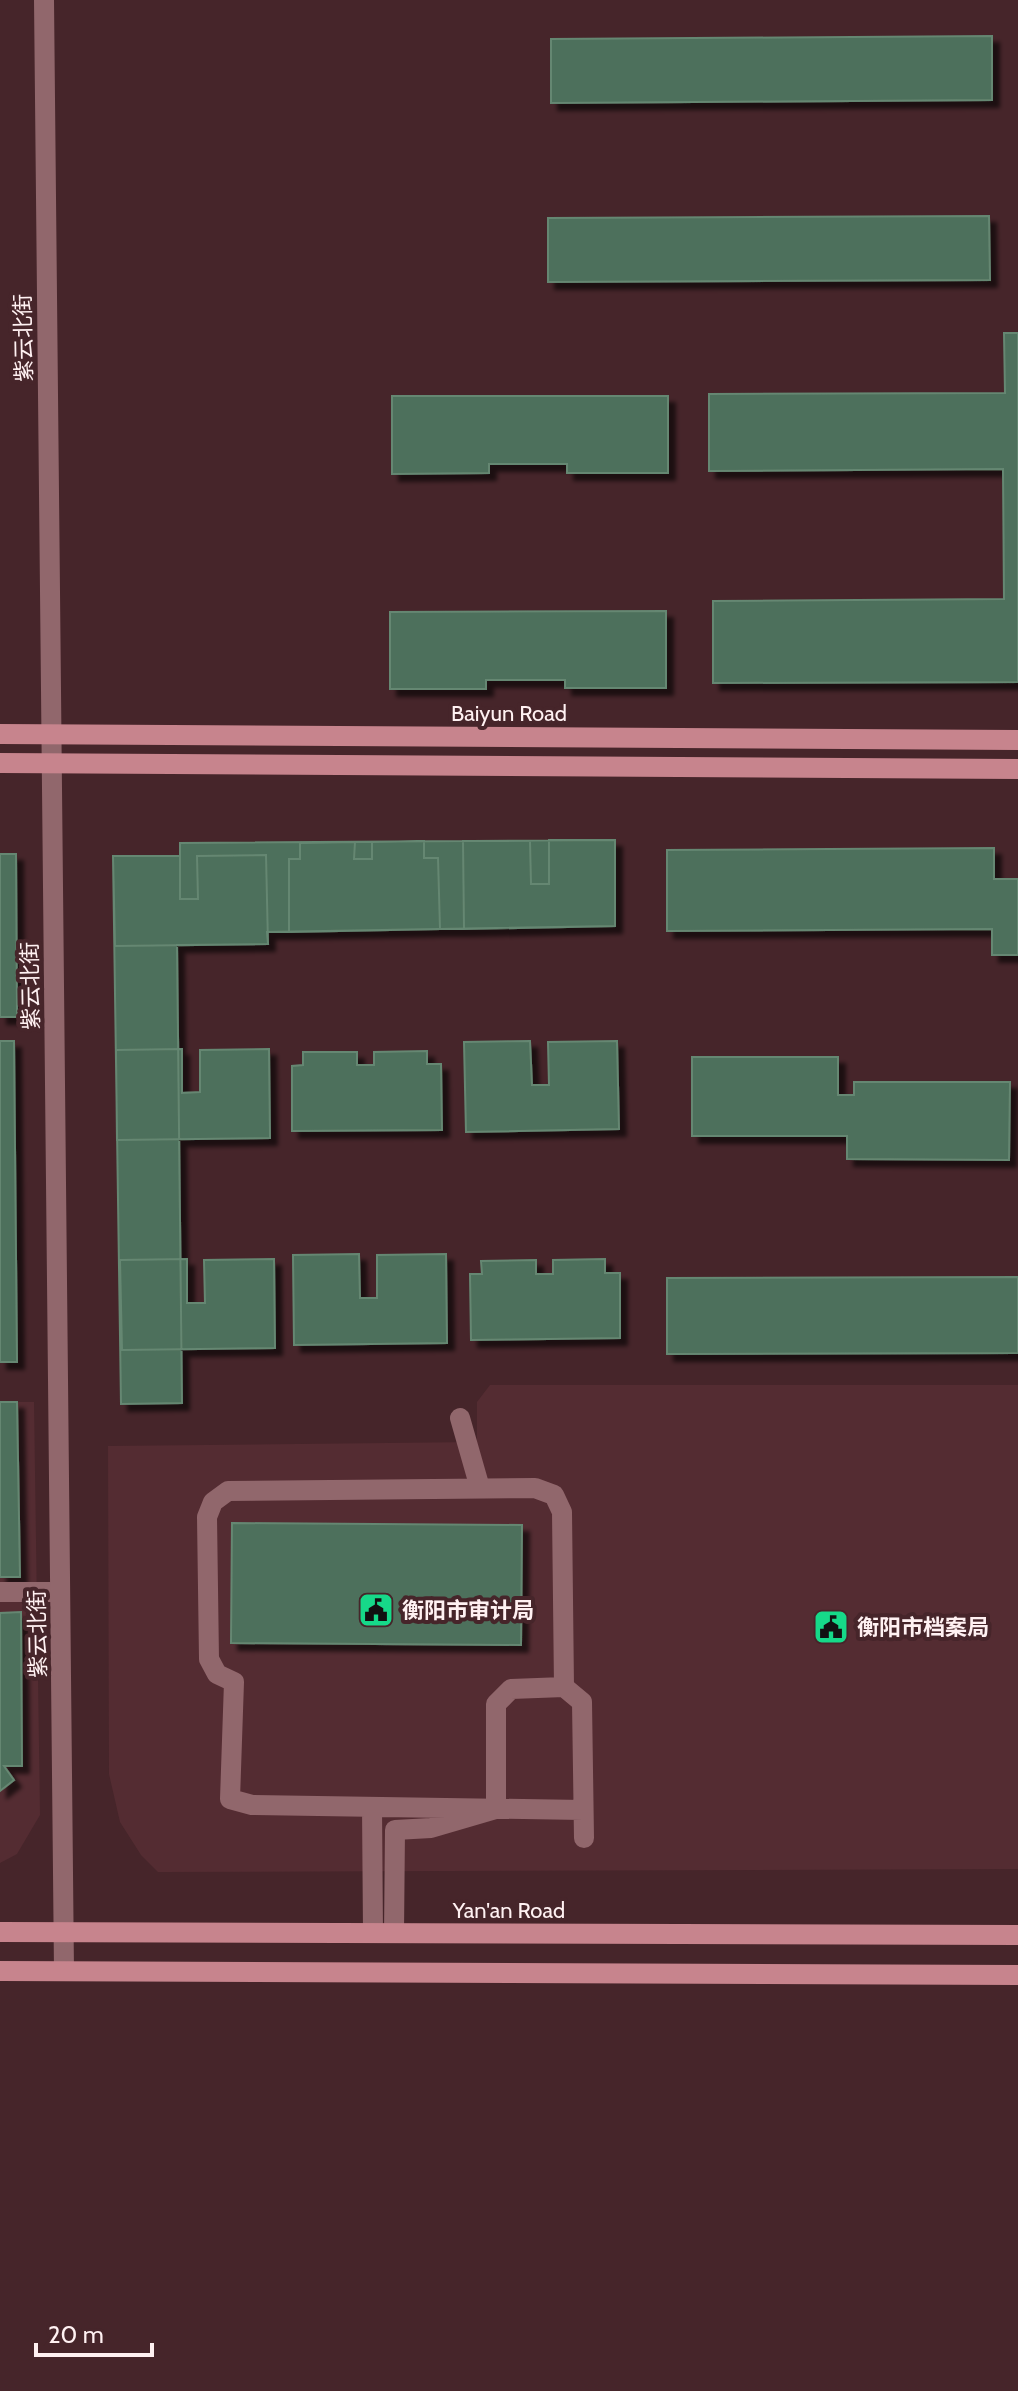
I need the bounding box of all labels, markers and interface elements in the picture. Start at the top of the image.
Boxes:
street label: 紫云北街 [9,294,38,382]
street label: Baiyun Road [451,700,567,727]
street label: 紫云北街 [16,942,45,1030]
street label: 紫云北街 [23,1590,52,1678]
public building icon: 衡阳市审计局 [357,1591,395,1629]
place label: 衡阳市审计局 [402,1597,534,1624]
public building icon: 衡阳市档案局 [812,1608,850,1646]
place label: 衡阳市档案局 [857,1614,989,1641]
street label: Yan'an Road [452,1897,565,1924]
scale bar [36,2307,152,2357]
text: 20 m [48,2320,104,2349]

